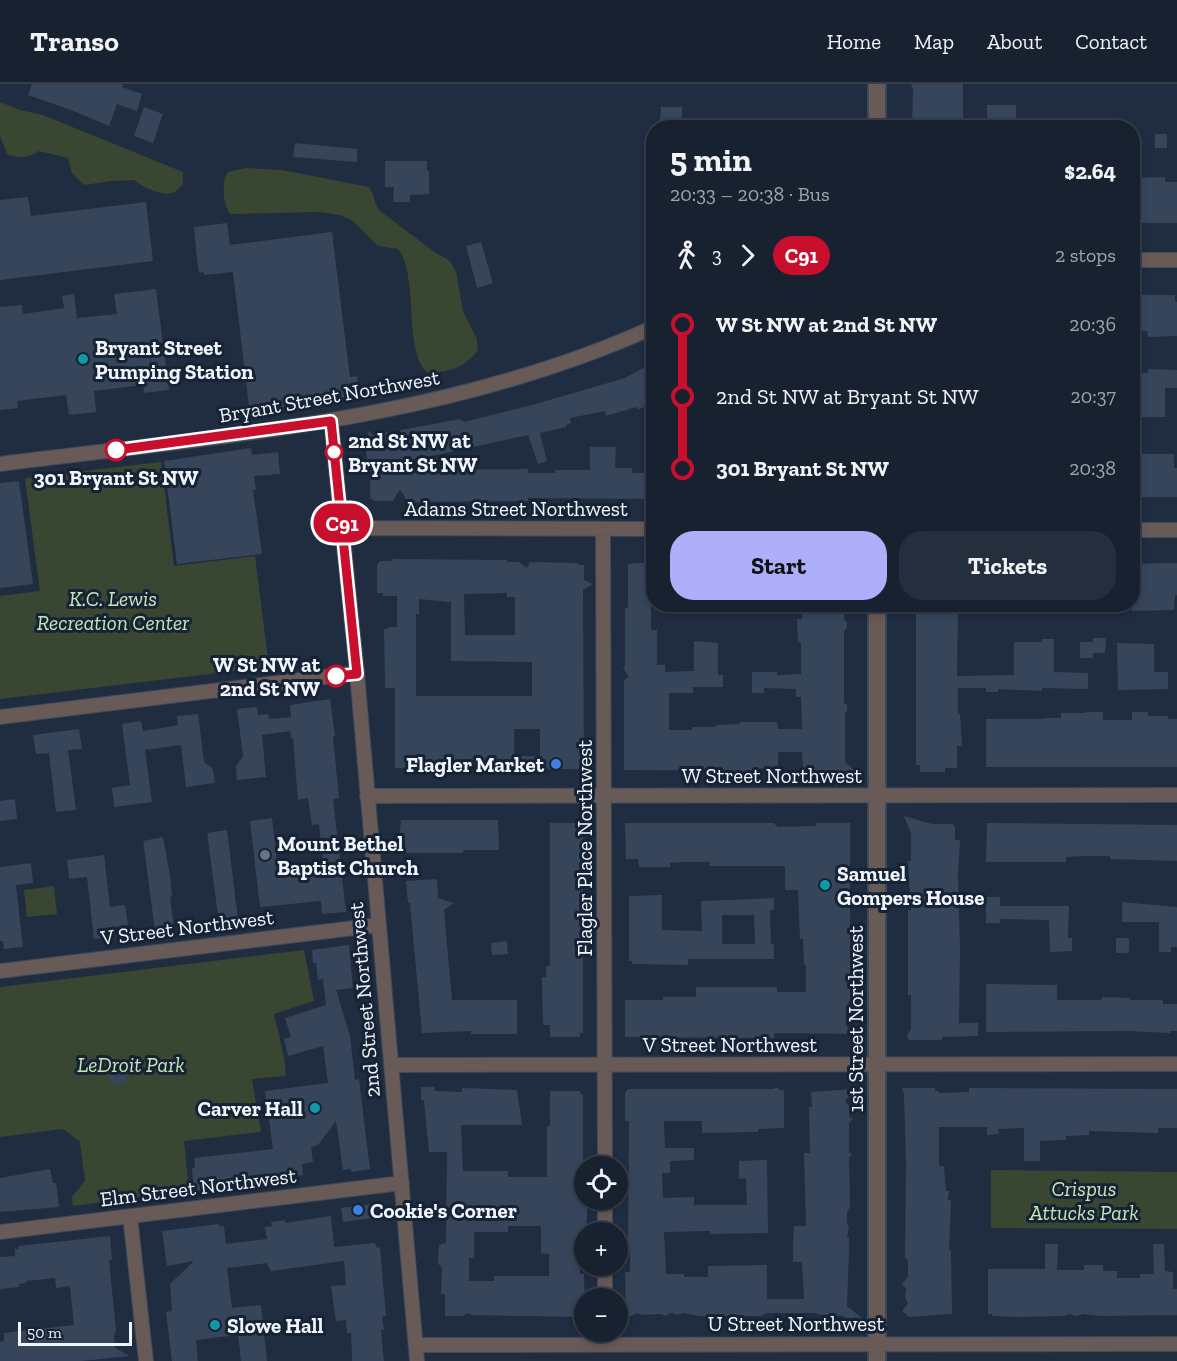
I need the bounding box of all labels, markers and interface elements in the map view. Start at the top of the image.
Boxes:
text: Transo [30,25,119,58]
text: Home [827,29,881,54]
text: Map [914,29,954,54]
text: About [987,29,1042,54]
text: Contact [1075,29,1147,54]
text: 5 min [670,140,752,179]
text: $2.64 [1064,158,1116,185]
text: 20:33 – 20:38 · Bus [670,182,830,206]
icon: walk [670,239,703,272]
icon: forward [731,239,764,272]
text: 3 [712,243,722,267]
text: C91 [785,243,818,268]
text: 2 stops [1055,243,1116,267]
text: W St NW at 2nd St NW [716,311,937,338]
text: 20:36 [1069,312,1116,336]
place label: Bryant Street Pumping Station [95,335,254,384]
marker: Bryant Street Pumping Station [76,352,90,366]
street label: Bryant Street Northwest [217,364,441,428]
text: 2nd St NW at Bryant St NW [716,383,979,410]
text: 20:37 [1071,384,1116,408]
place label: 2nd St NW at Bryant St NW [348,428,478,477]
marker: 301 Bryant St NW [105,439,127,461]
marker: 2nd St NW at Bryant St NW [325,443,343,461]
text: 301 Bryant St NW [716,455,889,482]
text: 20:38 [1069,456,1116,480]
place label: 301 Bryant St NW [33,465,199,490]
street label: Adams Street Northwest [404,496,628,521]
line badge: C91 [308,504,376,542]
text: C91 [325,511,359,536]
button: Start [670,531,887,600]
button: Tickets [899,531,1116,600]
park label: K.C. Lewis Recreation Center [37,586,190,635]
place label: W St NW at 2nd St NW [213,652,321,701]
marker: W St NW at 2nd St NW [325,665,347,687]
street label: Flagler Place Northwest [572,740,597,956]
place label: Flagler Market [406,752,545,777]
marker: Flagler Market [549,757,563,771]
street label: W Street Northwest [682,763,862,788]
place label: Mount Bethel Baptist Church [277,831,419,880]
marker: Mount Bethel Baptist Church [258,848,272,862]
place label: Samuel Gompers House [837,861,984,910]
marker: Samuel Gompers House [818,878,832,892]
street label: 2nd Street Northwest [343,901,385,1099]
street label: V Street Northwest [98,904,275,950]
street label: 1st Street Northwest [843,926,868,1112]
street label: V Street Northwest [642,1032,817,1057]
park label: LeDroit Park [77,1052,185,1077]
place label: Carver Hall [197,1096,303,1121]
marker: Carver Hall [308,1101,322,1115]
map controls [574,1156,628,1342]
button: locate [574,1156,628,1210]
street label: Elm Street Northwest [99,1163,298,1211]
park label: Crispus Attucks Park [1028,1176,1139,1225]
place label: Cookie's Corner [370,1198,517,1223]
marker: Cookie's Corner [351,1203,365,1217]
button: + [574,1222,628,1276]
button: − [574,1288,628,1342]
street label: U Street Northwest [708,1311,884,1336]
place label: Slowe Hall [227,1313,324,1338]
marker: Slowe Hall [208,1318,222,1332]
scale bar [18,1319,132,1346]
text: 50 m [27,1323,62,1342]

